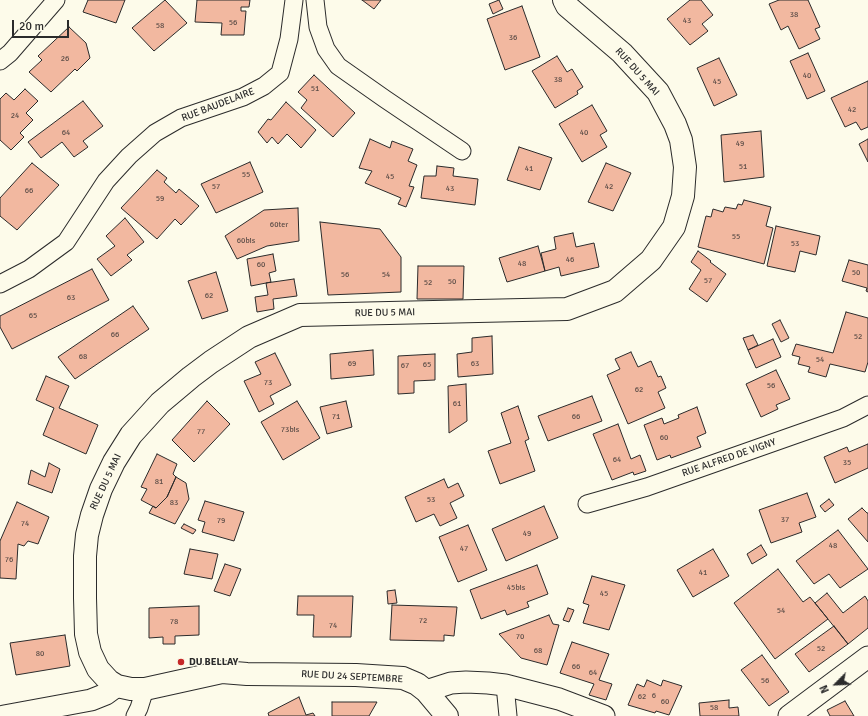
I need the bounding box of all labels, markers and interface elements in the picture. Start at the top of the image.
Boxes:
house number: 38 [790,10,798,20]
scale bar [14,12,71,38]
house number: 43 [683,16,691,26]
house number: 56 [229,18,237,28]
text: 20 m [19,19,44,34]
house number: 58 [156,21,164,31]
house number: 36 [509,33,517,43]
street label: RUE DU 5 MAI [612,46,662,98]
house number: 26 [61,54,69,64]
house number: 40 [803,71,811,81]
house number: 38 [554,75,562,85]
house number: 45 [713,77,721,87]
house number: 51 [311,84,319,94]
street label: RUE BAUDELAIRE [180,86,256,124]
house number: 42 [848,105,856,115]
house number: 24 [11,111,19,121]
house number: 64 [62,128,70,138]
house number: 40 [580,128,588,138]
house number: 49 [736,139,744,149]
house number: 51 [739,162,747,172]
house number: 41 [525,164,533,174]
house number: 55 [242,170,250,180]
house number: 45 [386,172,394,182]
house number: 57 [212,182,220,192]
house number: 42 [605,182,613,192]
house number: 43 [446,184,454,194]
house number: 66 [25,186,33,196]
house number: 59 [156,194,164,204]
house number: 60ter [270,220,288,230]
house number: 55 [732,232,740,242]
house number: 60bis [237,236,255,246]
house number: 53 [791,239,799,249]
house number: 46 [566,255,574,265]
house number: 48 [518,259,526,269]
house number: 60 [257,260,265,270]
house number: 50 [852,268,860,278]
house number: 56 [341,270,349,280]
house number: 54 [382,270,390,280]
house number: 57 [704,276,712,286]
house number: 50 [448,277,456,287]
house number: 52 [424,278,432,288]
house number: 62 [205,291,213,301]
house number: 63 [67,293,75,303]
street label: RUE DU 5 MAI [355,306,415,320]
house number: 65 [29,311,37,321]
house number: 66 [111,330,119,340]
house number: 52 [854,332,862,342]
house number: 68 [79,352,87,362]
house number: 54 [816,355,824,365]
house number: 69 [348,359,356,369]
house number: 63 [471,359,479,369]
house number: 65 [423,360,431,370]
house number: 67 [401,361,409,371]
house number: 73 [264,378,272,388]
house number: 56 [767,381,775,391]
house number: 62 [635,385,643,395]
house number: 61 [453,399,461,409]
house number: 71 [332,412,340,422]
house number: 66 [572,412,580,422]
house number: 73bis [281,425,299,435]
house number: 77 [197,427,205,437]
house number: 60 [660,433,668,443]
street label: RUE ALFRED DE VIGNY [680,436,778,480]
street label: RUE DU 5 MAI [88,452,124,512]
house number: 64 [613,455,621,465]
house number: 35 [843,458,851,468]
house number: 81 [155,477,163,487]
house number: 53 [427,495,435,505]
house number: 83 [170,498,178,508]
house number: 37 [781,515,789,525]
house number: 79 [217,516,225,526]
house number: 74 [21,519,29,529]
house number: 49 [523,529,531,539]
house number: 48 [829,541,837,551]
house number: 47 [460,544,468,554]
house number: 76 [5,555,13,565]
house number: 41 [699,568,707,578]
house number: 45bis [507,583,525,593]
house number: 45 [600,589,608,599]
house number: 54 [777,606,785,616]
house number: 72 [419,616,427,626]
house number: 78 [170,617,178,627]
house number: 74 [329,621,337,631]
house number: 70 [516,632,524,642]
house number: 52 [817,644,825,654]
house number: 68 [534,646,542,656]
house number: 80 [36,649,44,659]
place label: DU BELLAY [189,656,238,668]
marker: DU BELLAY [176,657,186,667]
house number: 66 [572,662,580,672]
north arrow [816,664,856,704]
street label: RUE DU 24 SEPTEMBRE [301,668,403,686]
house number: 64 [589,668,597,678]
house number: 56 [761,676,769,686]
text: N [817,683,832,695]
house number: 6 [652,691,656,701]
house number: 62 [638,692,646,702]
house number: 60 [661,697,669,707]
house number: 58 [710,703,718,713]

